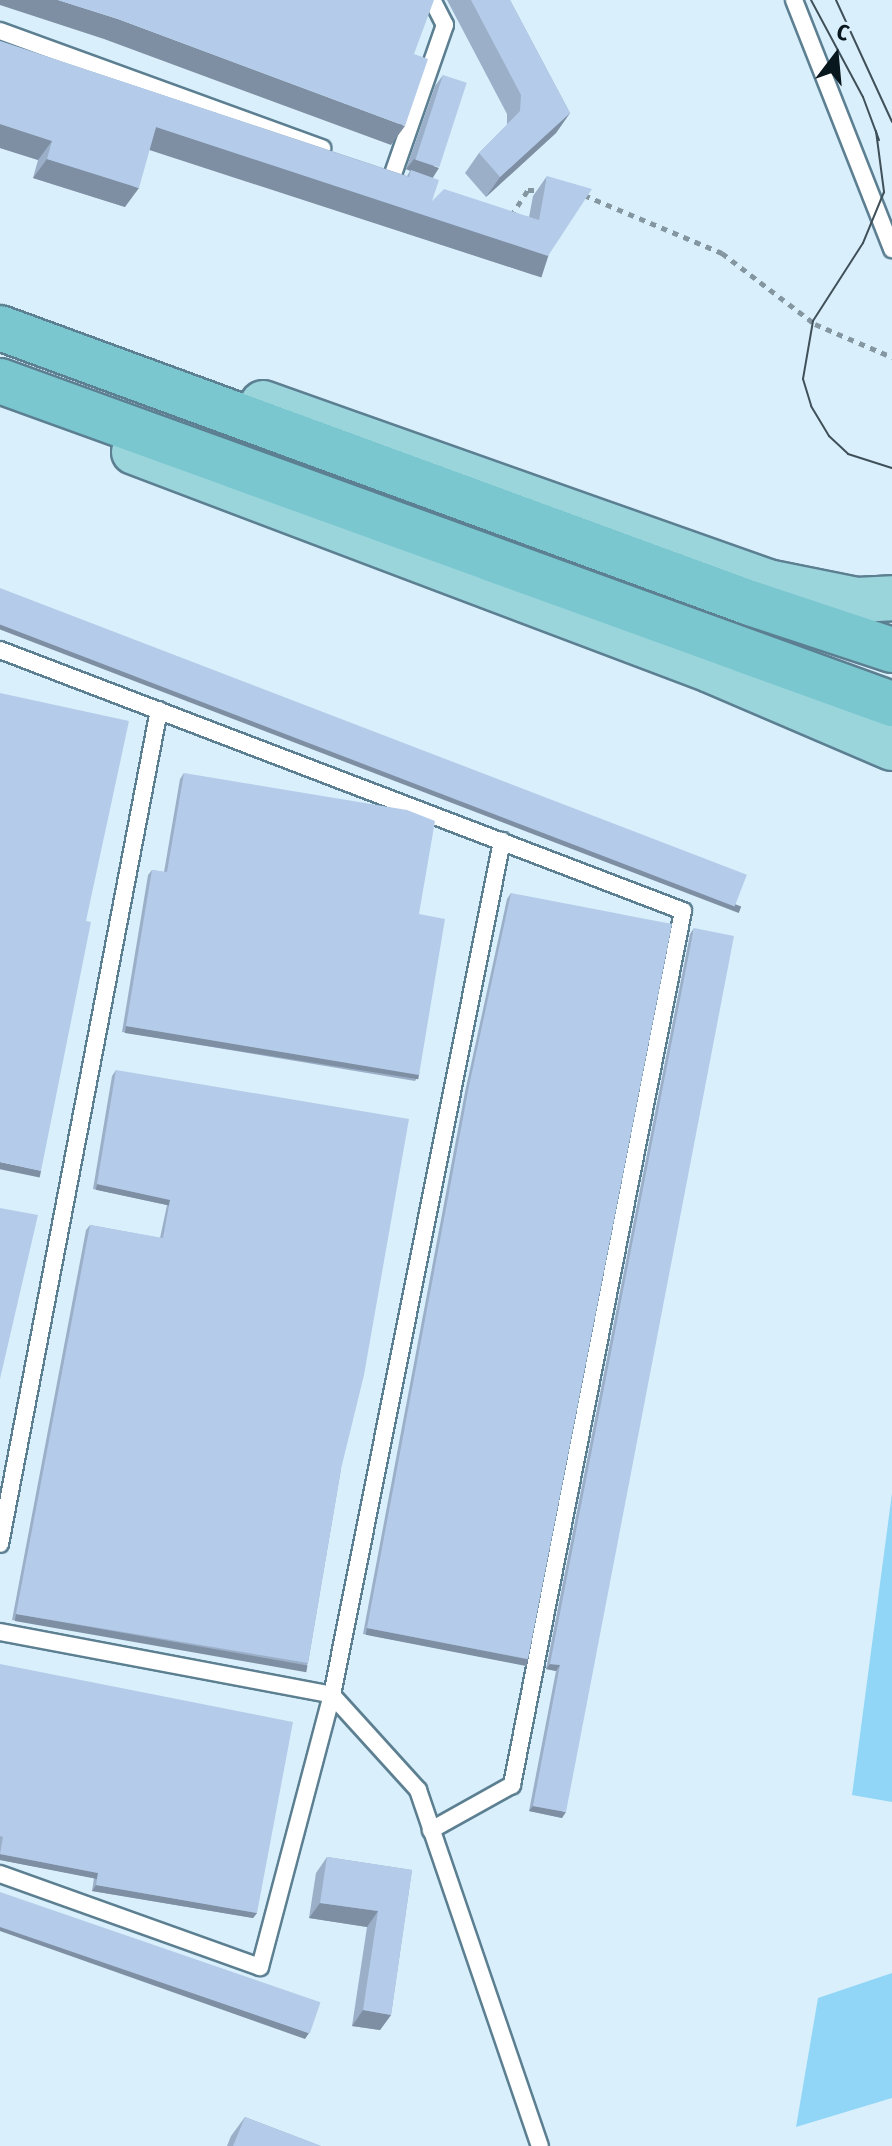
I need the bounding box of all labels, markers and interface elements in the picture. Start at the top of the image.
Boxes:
north arrow [796,16,876,96]
text: С [833,18,852,47]

